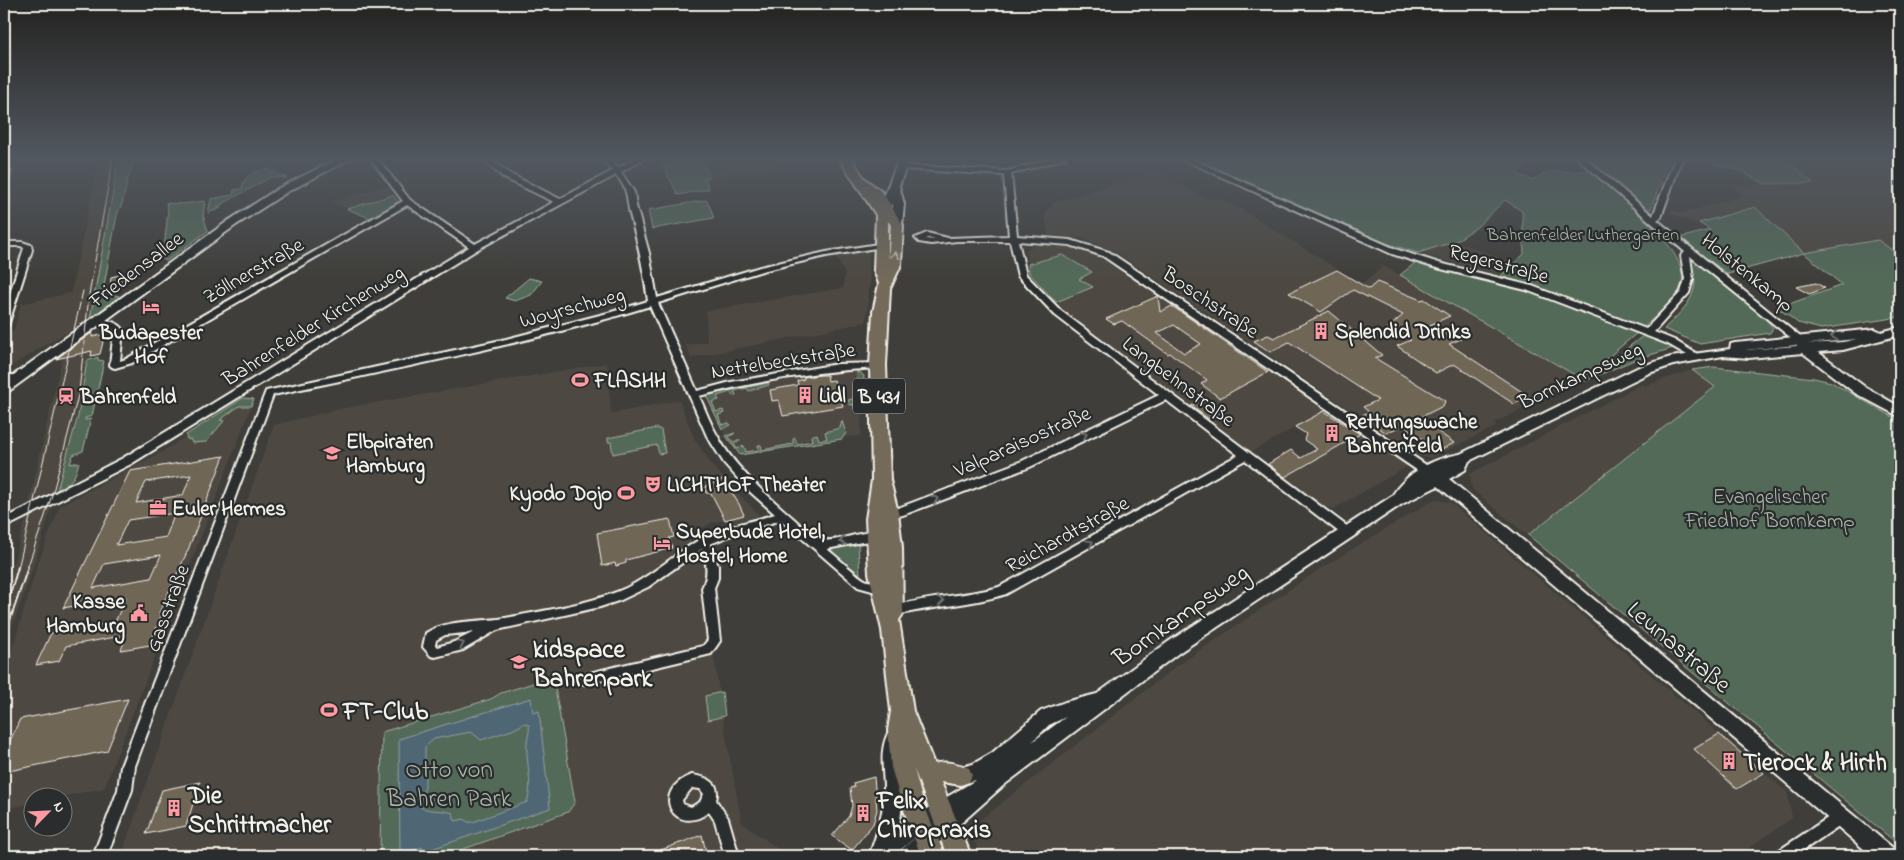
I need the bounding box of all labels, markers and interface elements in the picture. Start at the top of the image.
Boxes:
park label: Bahrenfelder Luthergarten [1486,223,1679,250]
street label: Friedensallee [83,225,191,317]
street label: Holstenkamp [1694,227,1800,320]
street label: Zöllnerstraße [198,231,310,313]
street label: Regerstraße [1445,237,1552,295]
one-way arrow [889,251,900,259]
street label: Bahrenfelder Kirchenweg [216,258,412,397]
street label: Boschstraße [1155,260,1265,347]
street label: Woyrschweg [516,280,629,339]
hotel icon: Budapester Hof [141,297,161,317]
place label: Splendid Drinks [1335,318,1471,348]
place label: Budapester Hof [98,319,203,373]
building icon: Splendid Drinks [1311,321,1331,341]
street label: Langbehnstraße [1114,330,1241,437]
one-way arrow [1830,330,1838,341]
street label: Bornkampsweg [1513,335,1649,421]
street label: Nettelbeckstraße [709,336,858,388]
place label: FLASHH [593,367,666,397]
sports icon: FLASHH [570,370,590,390]
road number: B 431 [853,378,905,414]
place label: Lidl [819,382,846,412]
place label: Bahrenfeld [79,383,176,413]
building icon: Lidl [795,385,815,405]
station icon: Bahrenfeld [56,386,76,406]
street label: Valparaisostraße [949,399,1096,487]
place label: Rettungswache Bahrenfeld [1345,408,1478,462]
building icon: Rettungswache Bahrenfeld [1322,423,1342,443]
place label: Elbpiraten Hamburg [346,428,433,484]
one-way arrow [1079,431,1088,441]
school or university icon: Elbpiraten Hamburg [322,443,342,463]
place label: LICHTHOF Theater [667,471,826,501]
theatre icon: LICHTHOF Theater [643,474,663,494]
place label: Kyodo Dojo [510,480,612,512]
sports icon: Kyodo Dojo [616,483,636,503]
park label: Evangelischer Friedhof Bornkamp [1684,483,1855,537]
street label: Reichardtstraße [1001,489,1136,582]
place label: Euler Hermes [172,495,286,525]
one-way arrow [930,495,938,505]
office icon: Euler Hermes [148,498,168,518]
place label: Superbude Hotel, Hostel, Home [676,518,825,572]
hotel icon: Superbude Hotel, Hostel, Home [652,533,672,553]
one-way arrow [838,535,847,546]
one-way arrow [1085,539,1094,549]
street label: Bornkampsweg [1105,556,1258,678]
street label: Gasstraße [139,560,199,657]
place label: Kasse Hamburg [46,588,126,644]
street label: Leunastraße [1618,594,1739,703]
one-way arrow [937,596,945,607]
public building icon: Kasse Hamburg [129,603,149,623]
place label: kidspace Bahrenpark [532,633,653,698]
one-way arrow [456,639,465,650]
school or university icon: kidspace Bahrenpark [509,652,529,672]
place label: FT-Club [342,695,429,731]
sports icon: FT-Club [319,700,339,720]
place label: Tierock & Hirth [1743,746,1887,782]
building icon: Tierock & Hirth [1719,751,1739,771]
park label: Otto von Bahren Park [386,753,511,818]
place label: Die Schrittmacher [187,779,332,844]
place label: Felix Chiropraxis [876,784,991,849]
north arrow [22,788,72,838]
building icon: Die Schrittmacher [164,798,184,818]
text: N [47,799,70,816]
building icon: Felix Chiropraxis [853,803,873,823]

